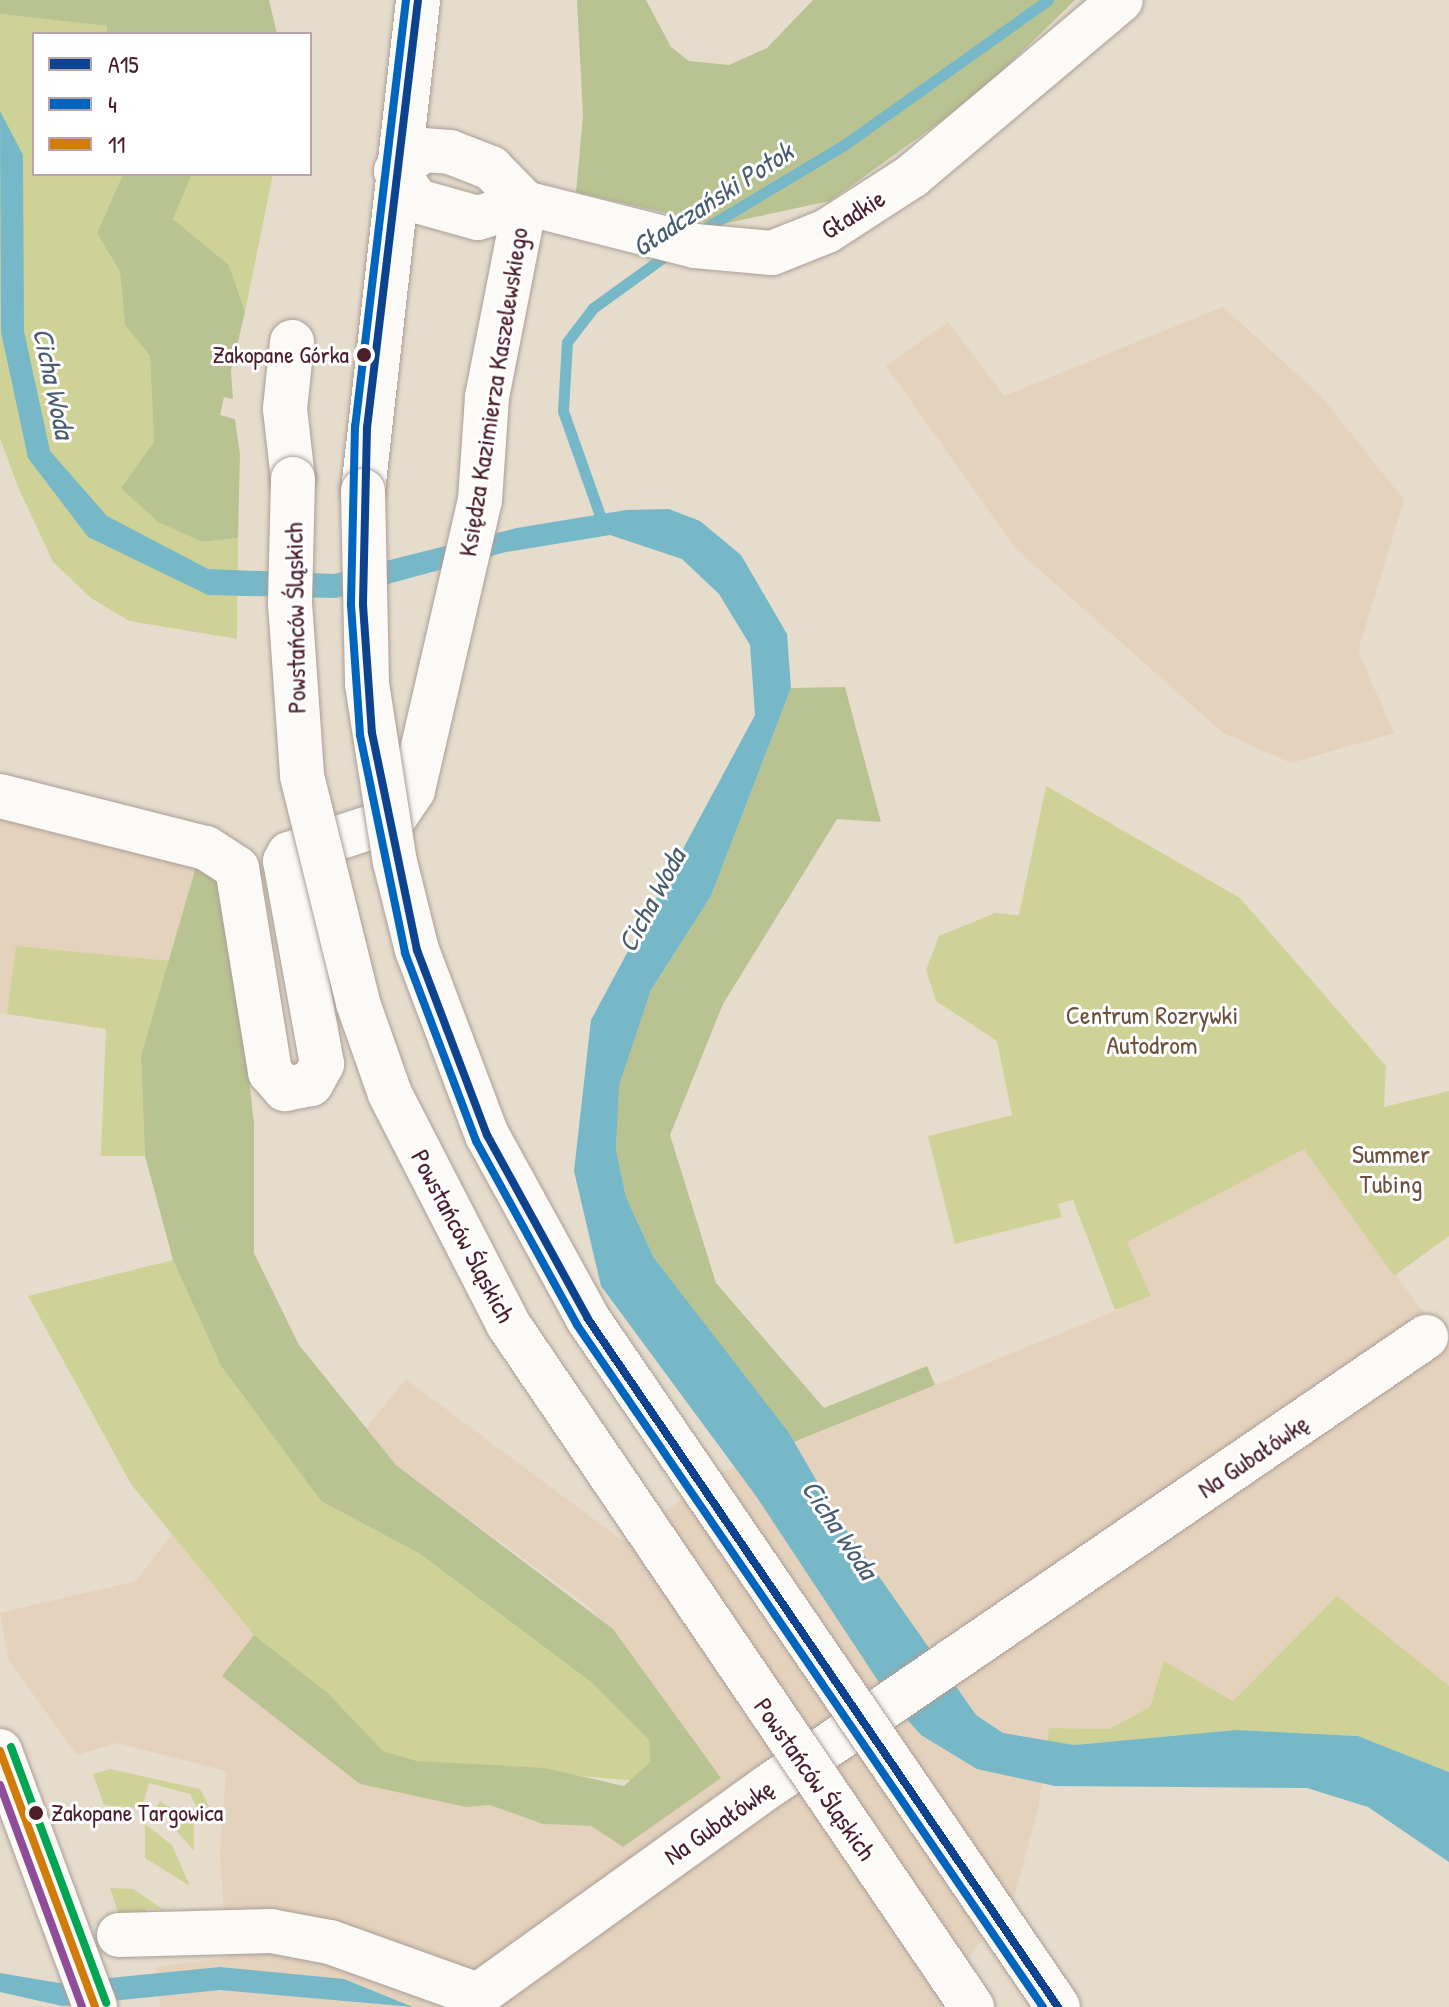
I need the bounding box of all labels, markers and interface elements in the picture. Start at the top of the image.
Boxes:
legend [32,32,312,176]
text: A15 [108,48,139,80]
text: 4 [108,88,117,120]
text: 11 [108,128,125,160]
water label: Gładczański Potok [625,135,799,263]
street label: Gładkie [815,182,891,246]
street label: Księdza Kazimierza Kaszelewskiego [452,225,534,559]
water label: Cicha Woda [26,325,82,441]
place label: Zakopane Górka [212,341,349,369]
marker: Zakopane Górka [356,347,372,363]
street label: Powstańców Śląskich [278,522,312,714]
water label: Cicha Woda [610,843,692,957]
park label: Centrum Rozrywki Autodrom [1066,999,1238,1060]
park label: Summer Tubing [1352,1138,1430,1200]
street label: Powstańców Śląskich [404,1144,522,1328]
street label: Na Gubałówkę [1191,1407,1315,1505]
water label: Cicha Woda [795,1473,885,1585]
street label: Powstańców Śląskich [747,1692,883,1866]
street label: Na Gubałówkę [658,1773,780,1871]
place label: Zakopane Targowica [51,1799,223,1827]
marker: Zakopane Targowica [28,1805,44,1821]

